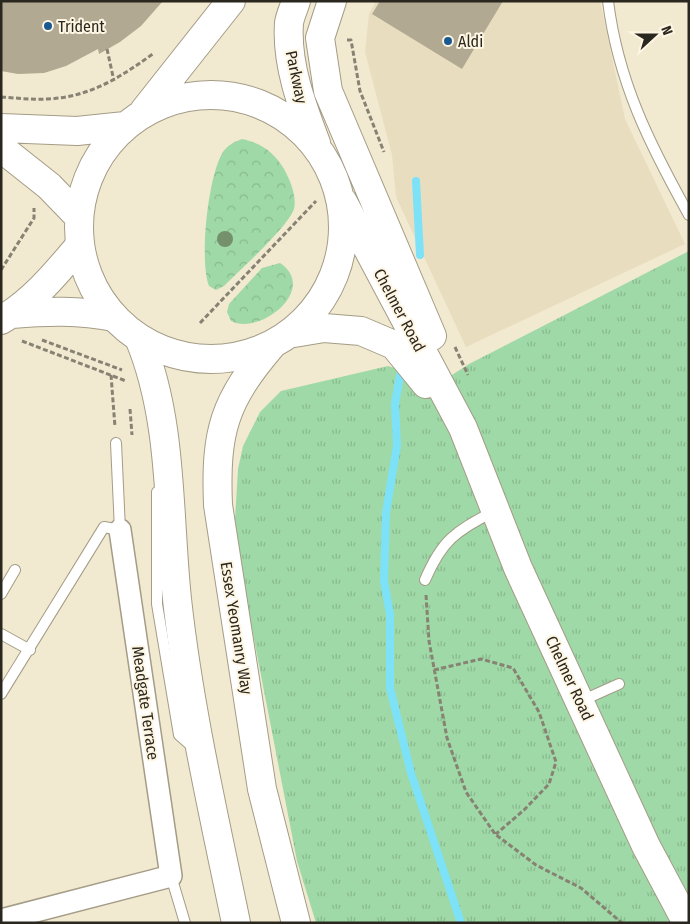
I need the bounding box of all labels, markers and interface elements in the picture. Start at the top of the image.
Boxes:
north arrow [630,10,680,60]
place label: Trident [58,17,105,36]
marker: Trident [42,20,54,32]
text: N [657,24,676,37]
place label: Aldi [458,32,483,51]
marker: Aldi [442,35,454,47]
street label: Parkway [282,49,312,106]
street label: Chelmer Road [370,265,429,355]
street label: Essex Yeomanry Way [217,560,257,697]
street label: Chelmer Road [542,633,597,724]
street label: Meadgate Terrace [128,645,163,761]

